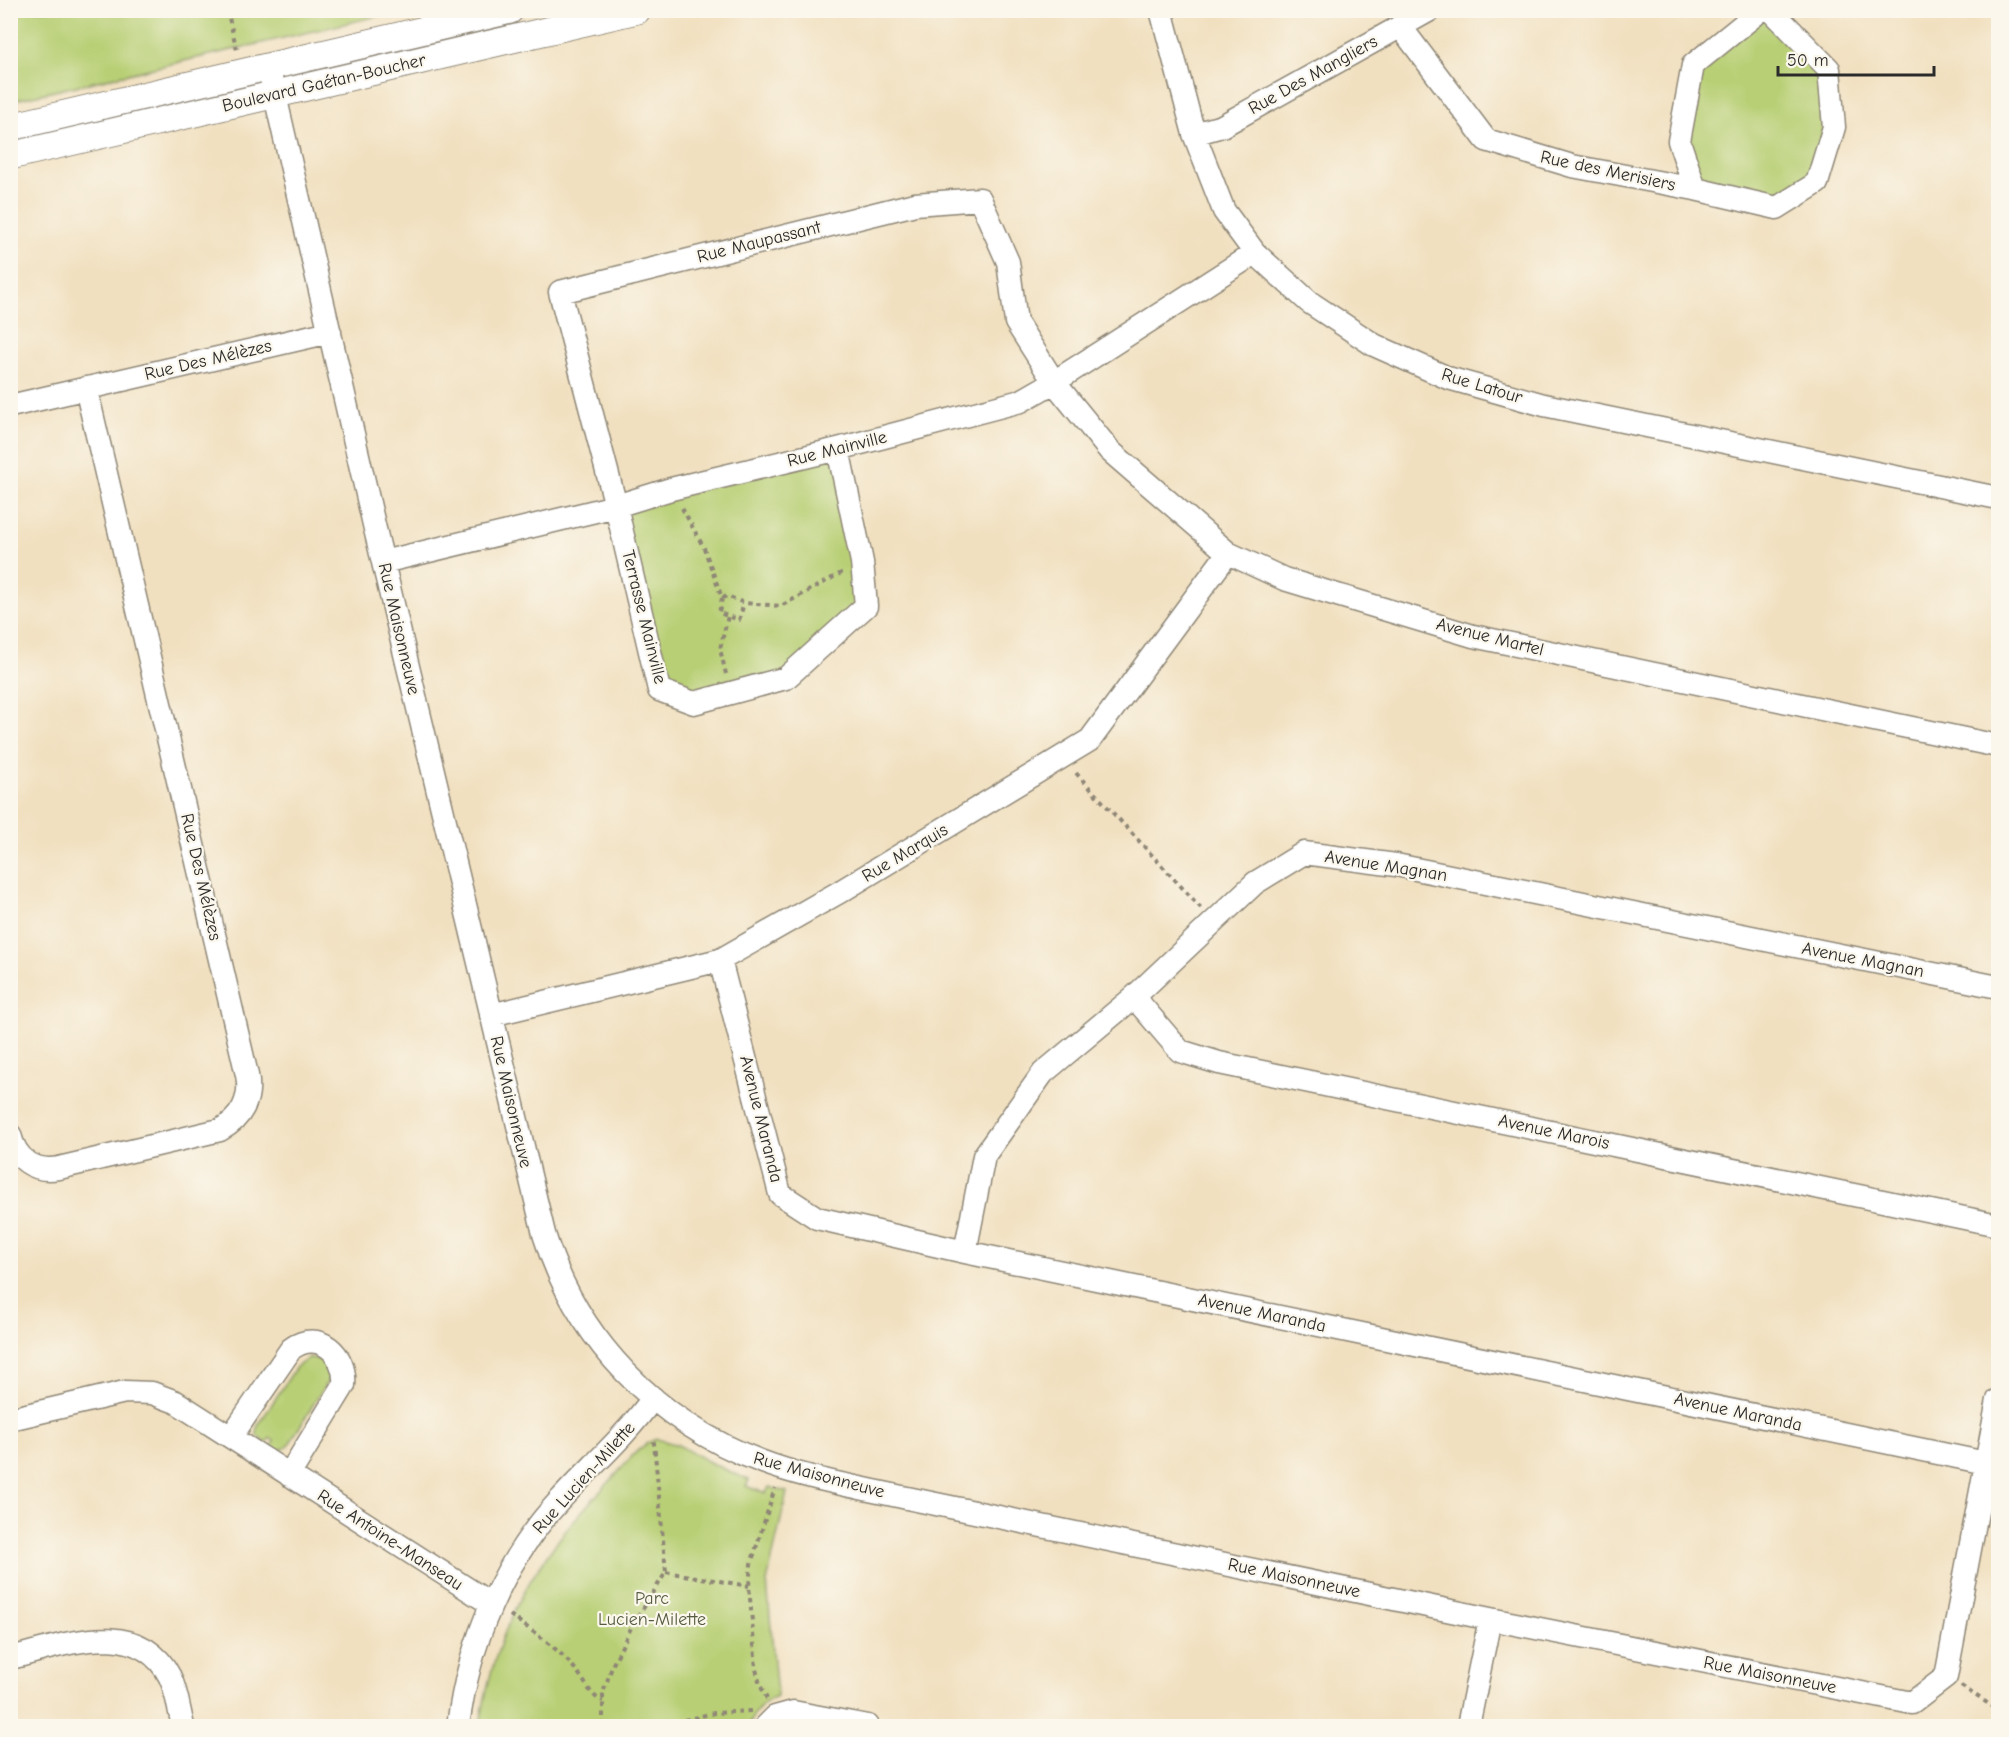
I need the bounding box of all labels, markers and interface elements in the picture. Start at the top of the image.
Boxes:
street label: Rue Des Mangliers [1245,31,1381,119]
scale bar [1778,39,1934,77]
street label: Boulevard Gaétan-Boucher [220,49,429,117]
text: 50 m [1787,50,1829,71]
street label: Rue des Merisiers [1539,146,1677,196]
street label: Rue Maupassant [695,216,824,268]
street label: Rue Des Mélèzes [142,335,274,385]
street label: Rue Latour [1439,364,1526,408]
street label: Rue Mainville [785,426,889,472]
street label: Terrasse Mainville [617,548,671,686]
street label: Rue Maisonneuve [374,561,424,697]
street label: Avenue Martel [1434,614,1546,660]
street label: Rue Des Mélèzes [176,811,226,943]
street label: Rue Marquis [858,819,952,887]
street label: Avenue Magnan [1323,846,1449,886]
street label: Avenue Magnan [1800,938,1926,982]
street label: Rue Maisonneuve [486,1034,536,1170]
street label: Avenue Maranda [735,1053,787,1185]
street label: Avenue Marois [1496,1110,1612,1154]
street label: Avenue Maranda [1196,1289,1328,1337]
street label: Avenue Maranda [1672,1388,1804,1436]
street label: Rue Lucien-Milette [528,1418,640,1538]
street label: Rue Maisonneuve [751,1447,887,1503]
street label: Rue Antoine-Manseau [313,1485,467,1595]
street label: Rue Maisonneuve [1226,1554,1362,1602]
park label: Parc Lucien-Milette [598,1588,706,1630]
street label: Rue Maisonneuve [1702,1652,1838,1698]

